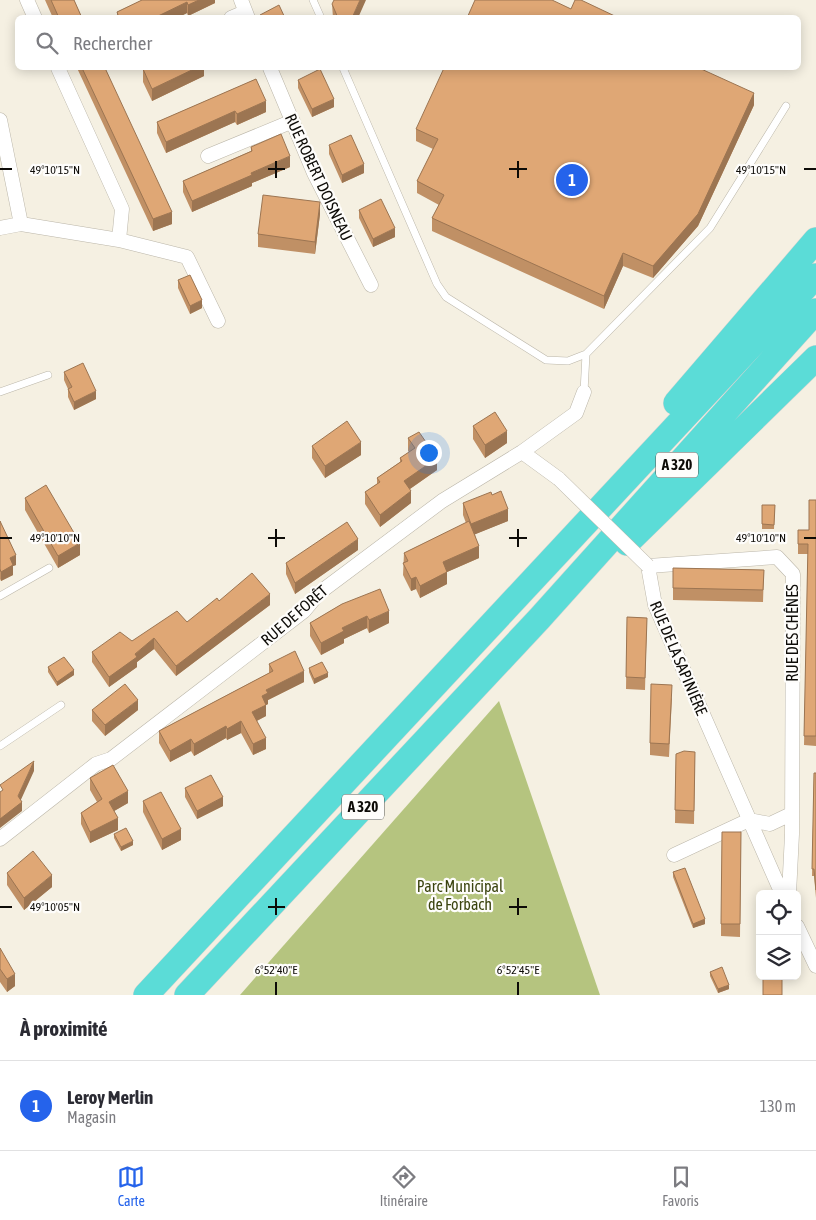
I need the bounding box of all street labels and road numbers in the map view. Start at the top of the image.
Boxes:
street label: RUE ROBERT DOISNEAU [282,111,356,243]
road number: A 320 [656,452,698,478]
street label: RUE DE FORÊT [257,581,331,649]
street label: RUE DES CHÊNES [783,584,801,682]
street label: RUE DE LA SAPINIÈRE [647,598,711,718]
road number: A 320 [342,794,384,820]

